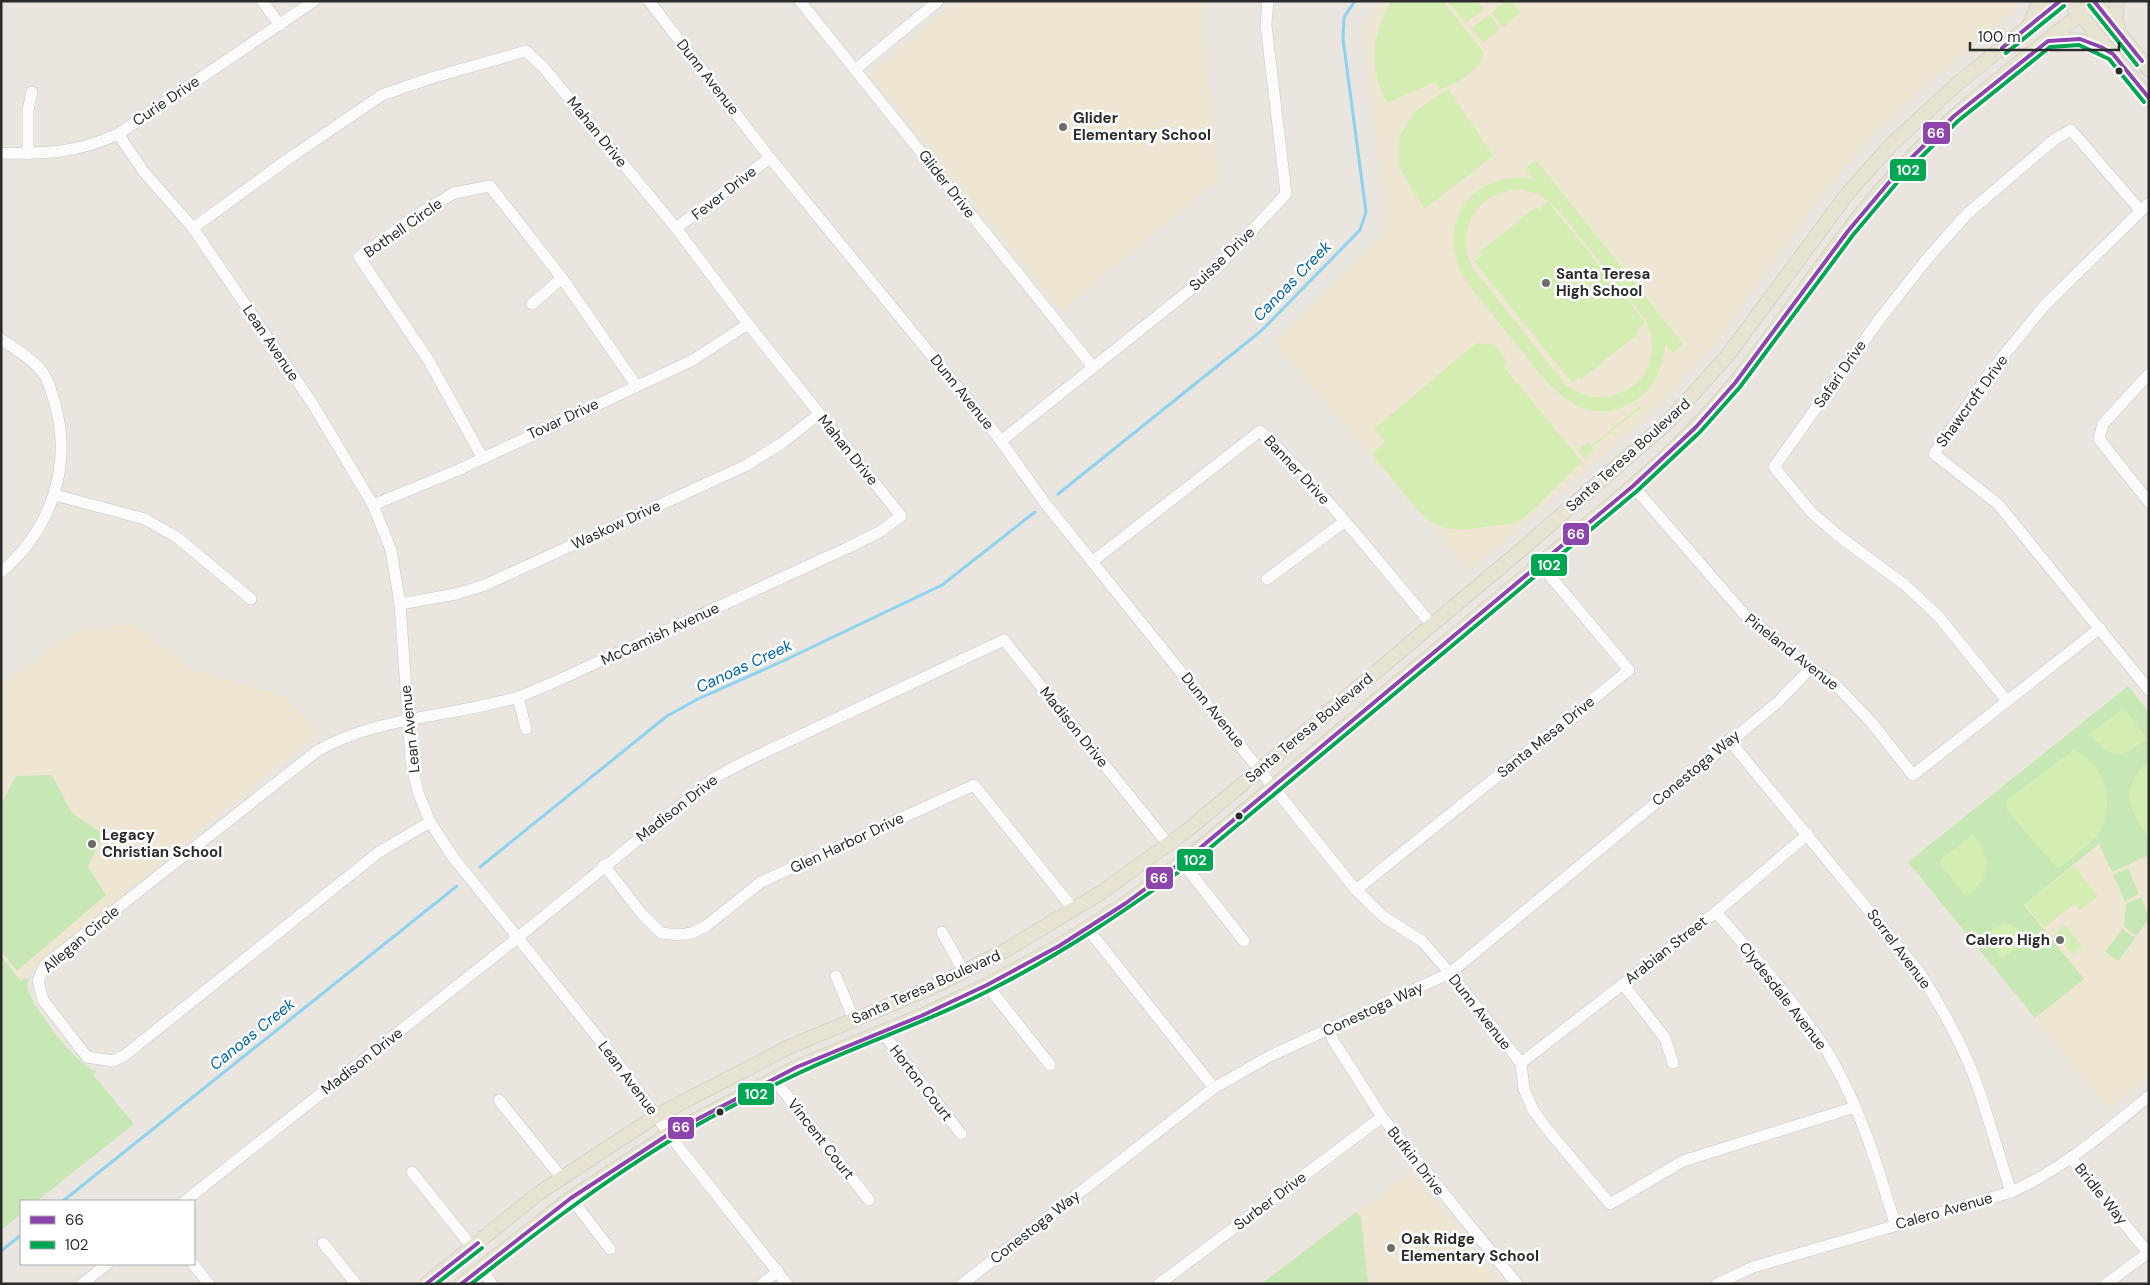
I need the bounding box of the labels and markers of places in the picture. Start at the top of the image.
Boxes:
unlabelled marker [2114,66,2124,76]
place label: Glider Elementary School [1073,108,1211,145]
marker: Glider Elementary School [1057,121,1069,133]
place label: Santa Teresa High School [1556,264,1650,301]
marker: Santa Teresa High School [1540,277,1552,289]
unlabelled marker [1234,811,1244,821]
place label: Legacy Christian School [102,825,222,862]
marker: Legacy Christian School [86,838,98,850]
place label: Calero High [1965,930,2050,950]
marker: Calero High [2054,934,2066,946]
unlabelled marker [715,1107,725,1117]
place label: Oak Ridge Elementary School [1401,1229,1539,1266]
marker: Oak Ridge Elementary School [1385,1242,1397,1254]

